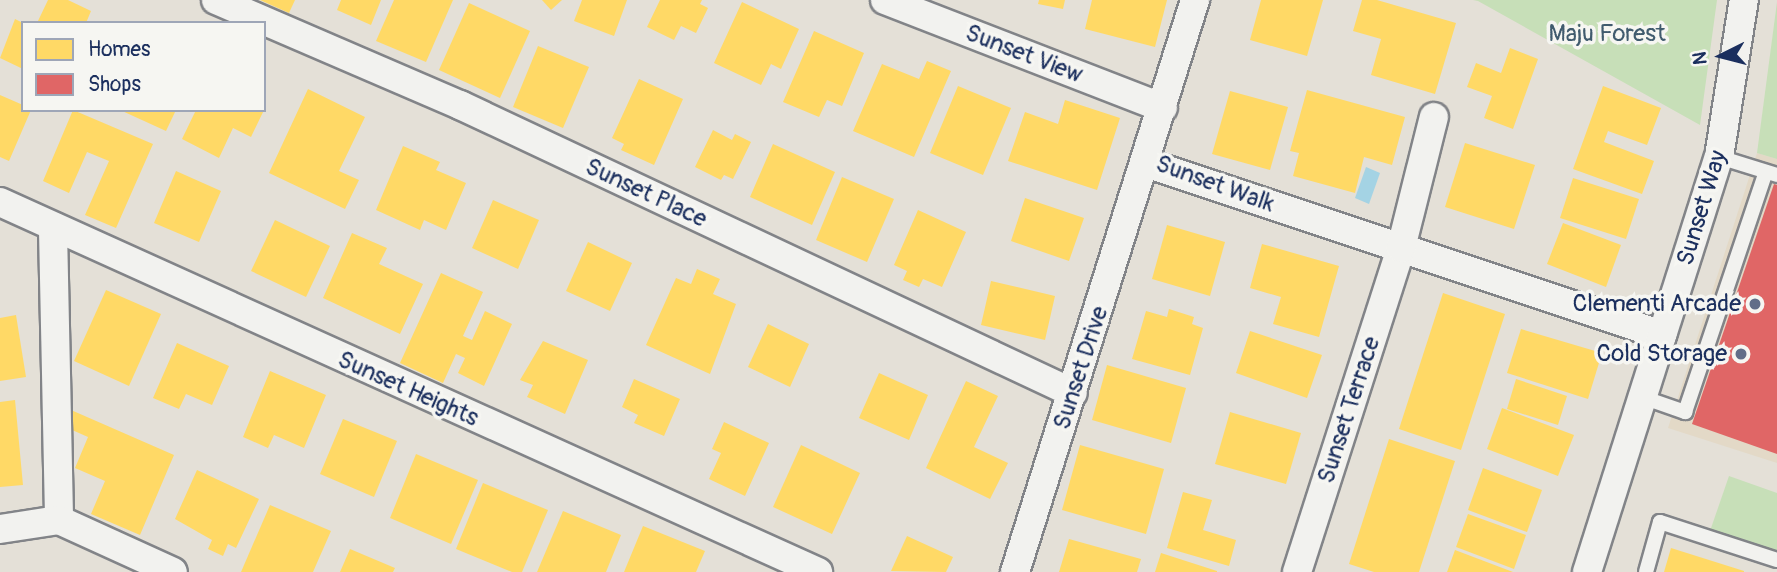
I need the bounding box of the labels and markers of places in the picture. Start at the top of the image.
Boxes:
place label: Clementi Arcade [1572,290,1741,318]
marker: Clementi Arcade [1747,296,1763,312]
place label: Cold Storage [1596,340,1727,368]
marker: Cold Storage [1733,346,1749,362]

